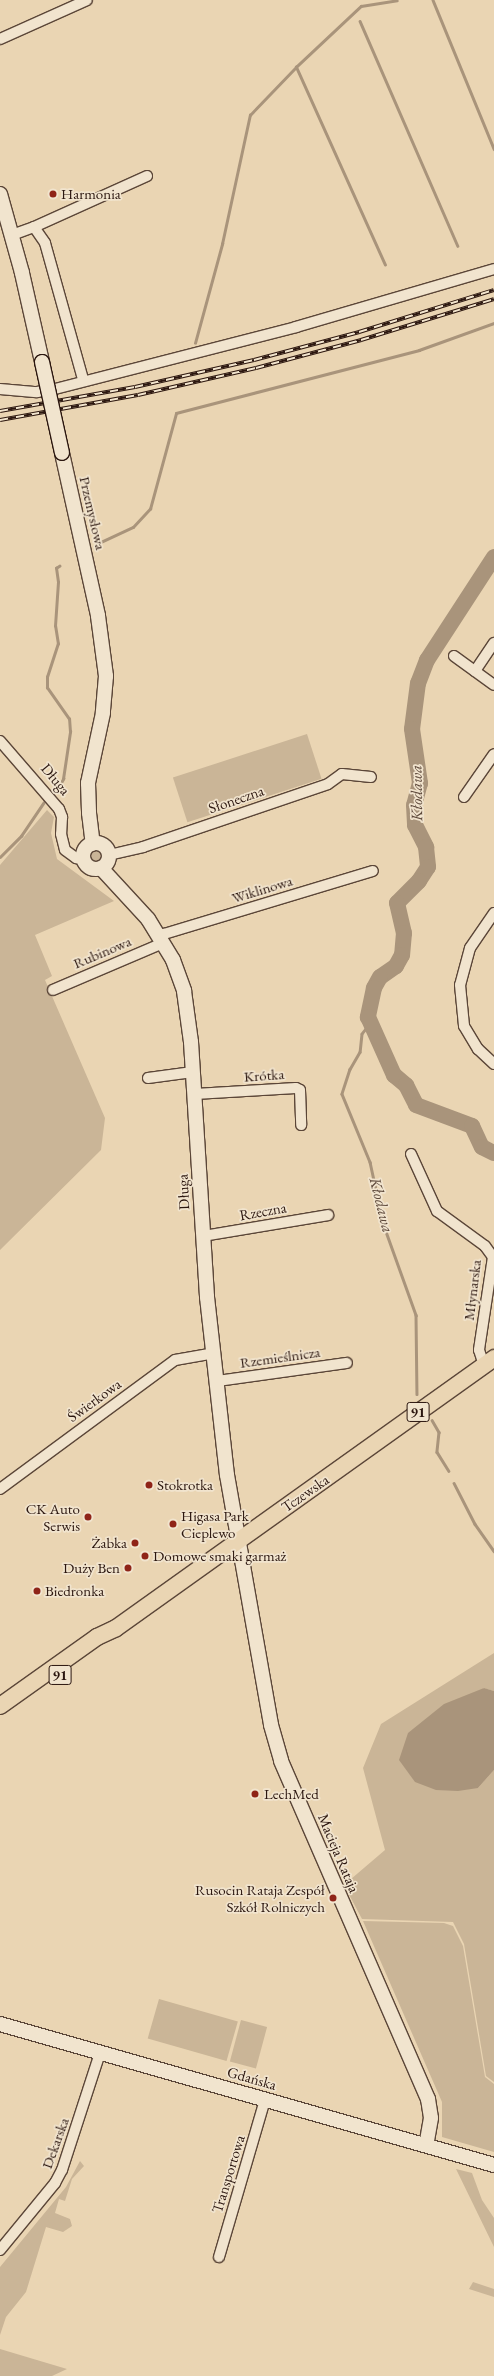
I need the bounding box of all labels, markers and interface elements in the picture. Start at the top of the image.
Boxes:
place label: Harmonia [61,185,121,203]
marker: Harmonia [48,189,58,199]
street label: Przemysłowa [76,475,110,551]
street label: Długa [38,759,74,799]
water label: Kłodawa [407,765,427,821]
street label: Słoneczna [206,781,266,817]
street label: Wiklinowa [229,871,295,907]
street label: Rubinowa [70,932,134,972]
street label: Krótka [243,1065,285,1085]
street label: Długa [173,1174,193,1210]
water label: Kłodawa [365,1175,397,1235]
street label: Rzeczna [238,1198,288,1224]
street label: Młynarska [459,1259,485,1321]
street label: Rzemieślnicza [239,1342,321,1372]
street label: Świerkowa [64,1374,124,1426]
road number: 91 [406,1400,430,1424]
street label: Tczewska [278,1470,332,1516]
place label: Stokrotka [157,1476,213,1494]
marker: Stokrotka [144,1480,154,1490]
place label: CK Auto Serwis [26,1499,80,1534]
place label: Higasa Park Cieplewo [181,1506,249,1541]
marker: CK Auto Serwis [83,1512,93,1522]
marker: Higasa Park Cieplewo [168,1519,178,1529]
place label: Żabka [91,1534,127,1552]
marker: Żabka [130,1538,140,1548]
place label: Domowe smaki garmaż [153,1547,286,1565]
marker: Domowe smaki garmaż [140,1551,150,1561]
place label: Duży Ben [63,1559,120,1577]
marker: Duży Ben [123,1563,133,1573]
place label: Biedronka [45,1582,104,1600]
marker: Biedronka [32,1586,42,1596]
road number: 91 [48,1663,72,1687]
place label: LechMed [264,1785,319,1803]
marker: LechMed [249,1788,261,1800]
street label: Macieja Rataja [314,1811,364,1895]
place label: Rusocin Rataja Zespół Szkół Rolniczych [195,1880,325,1915]
marker: Rusocin Rataja Zespół Szkół Rolniczych [328,1893,338,1903]
street label: Gdańska [225,2062,279,2094]
street label: Dekarska [37,2115,73,2171]
street label: Transportowa [208,2133,248,2215]

